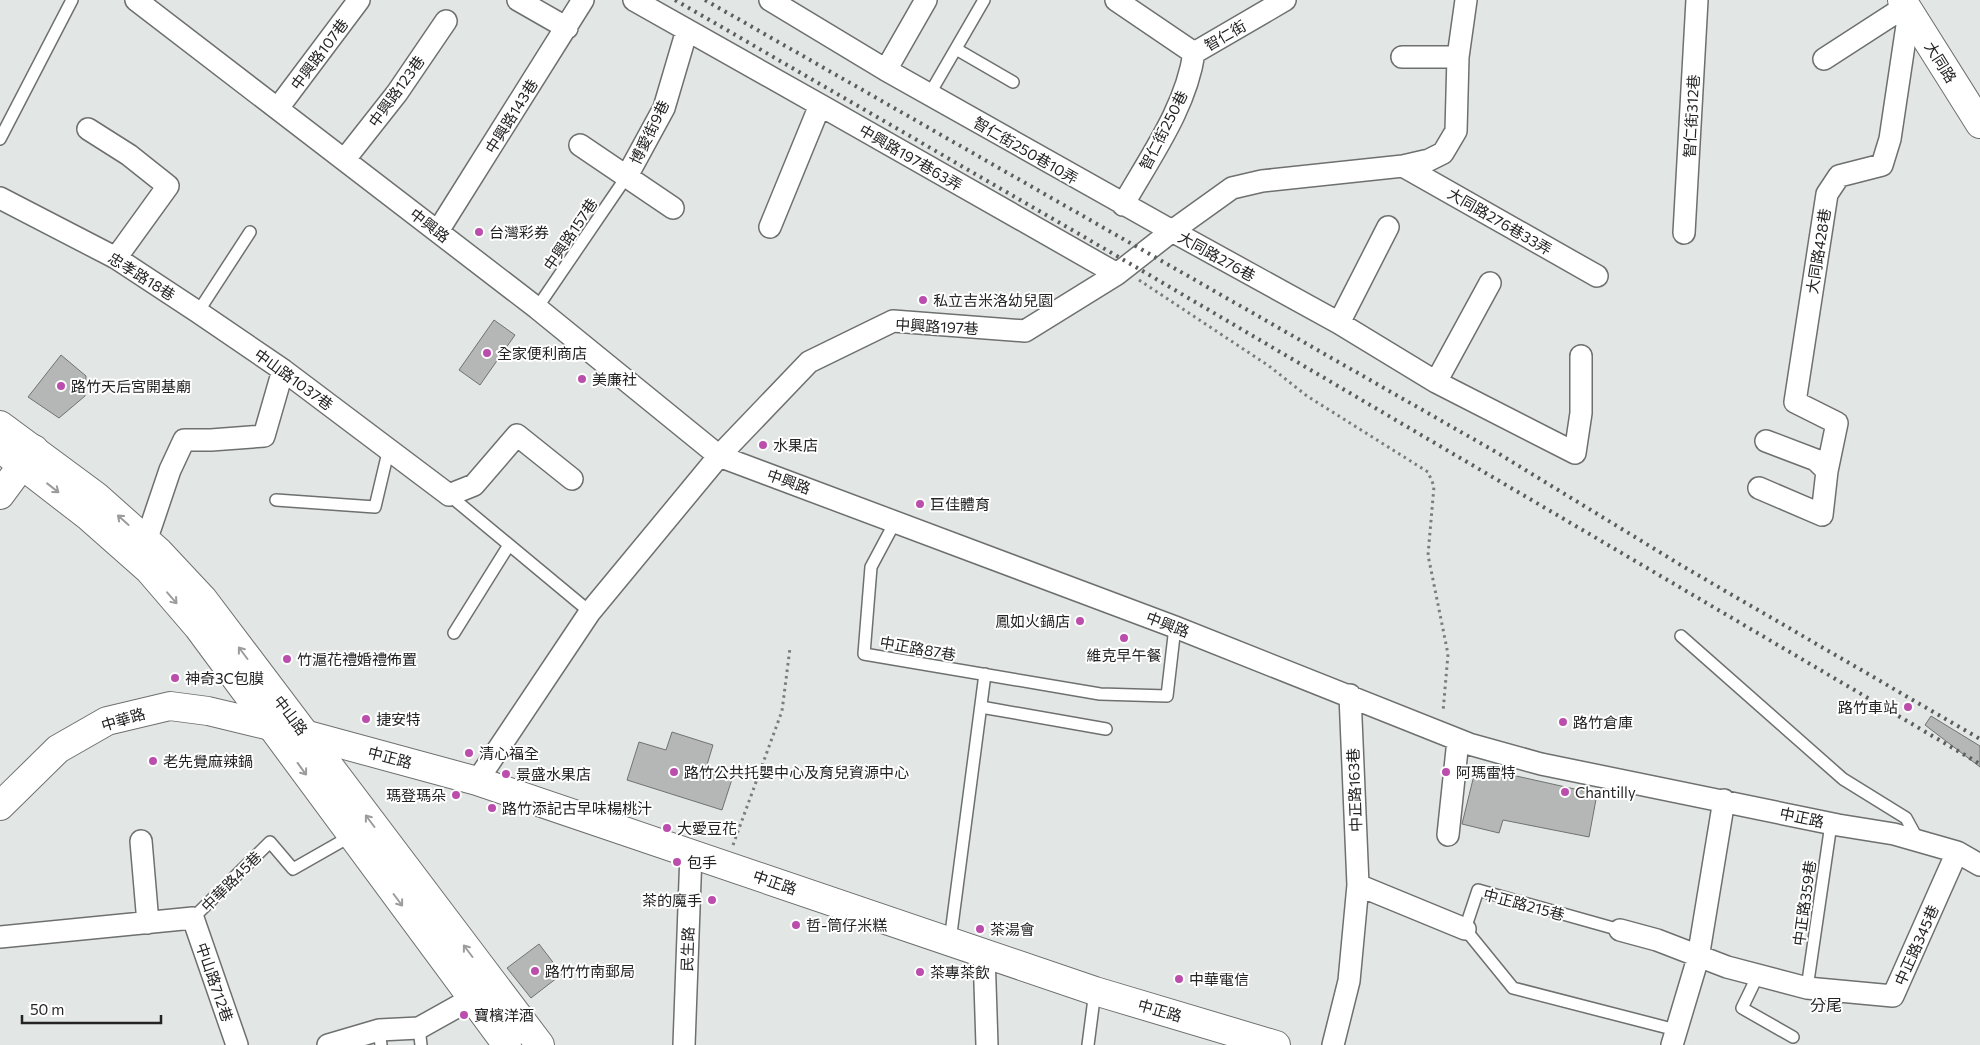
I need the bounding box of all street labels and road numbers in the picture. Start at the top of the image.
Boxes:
street label: 中興路107巷 [287,15,351,93]
street label: 智仁街 [1201,16,1249,54]
street label: 大同路 [1921,38,1961,86]
street label: 中興路123巷 [364,52,428,130]
street label: 智仁街312巷 [1680,74,1702,158]
street label: 中興路143巷 [481,76,541,156]
street label: 智仁街250巷 [1135,87,1191,173]
street label: 博愛街9巷 [626,97,672,167]
street label: 智仁街250巷10弄 [970,113,1082,187]
street label: 中興路197巷63弄 [856,120,966,194]
street label: 大同路276巷33弄 [1445,184,1555,258]
street label: 中興路157巷 [539,195,601,273]
street label: 中興路 [407,204,453,246]
street label: 大同路428巷 [1802,207,1834,295]
street label: 大同路276巷 [1175,227,1259,285]
street label: 忠孝路18巷 [105,248,179,304]
street label: 中興路197巷 [895,315,979,337]
street label: 中山路1037巷 [251,345,337,413]
street label: 中興路 [765,465,813,497]
street label: 中興路 [1144,608,1192,640]
street label: 中正路87巷 [879,632,957,664]
street label: 中山路 [270,692,312,738]
street label: 中華路 [99,704,147,734]
street label: 中正路 [366,742,414,772]
street label: 中正路163巷 [1344,748,1364,832]
street label: 中正路 [1778,804,1826,830]
street label: 中華路45巷 [197,847,265,915]
street label: 中正路359巷 [1789,859,1819,947]
street label: 中正路 [751,866,799,898]
street label: 中正路215巷 [1481,885,1567,923]
street label: 中正路345巷 [1890,902,1942,988]
street label: 民生路 [677,926,697,972]
street label: 中山路712巷 [193,940,237,1024]
street label: 中正路 [1136,995,1184,1025]

